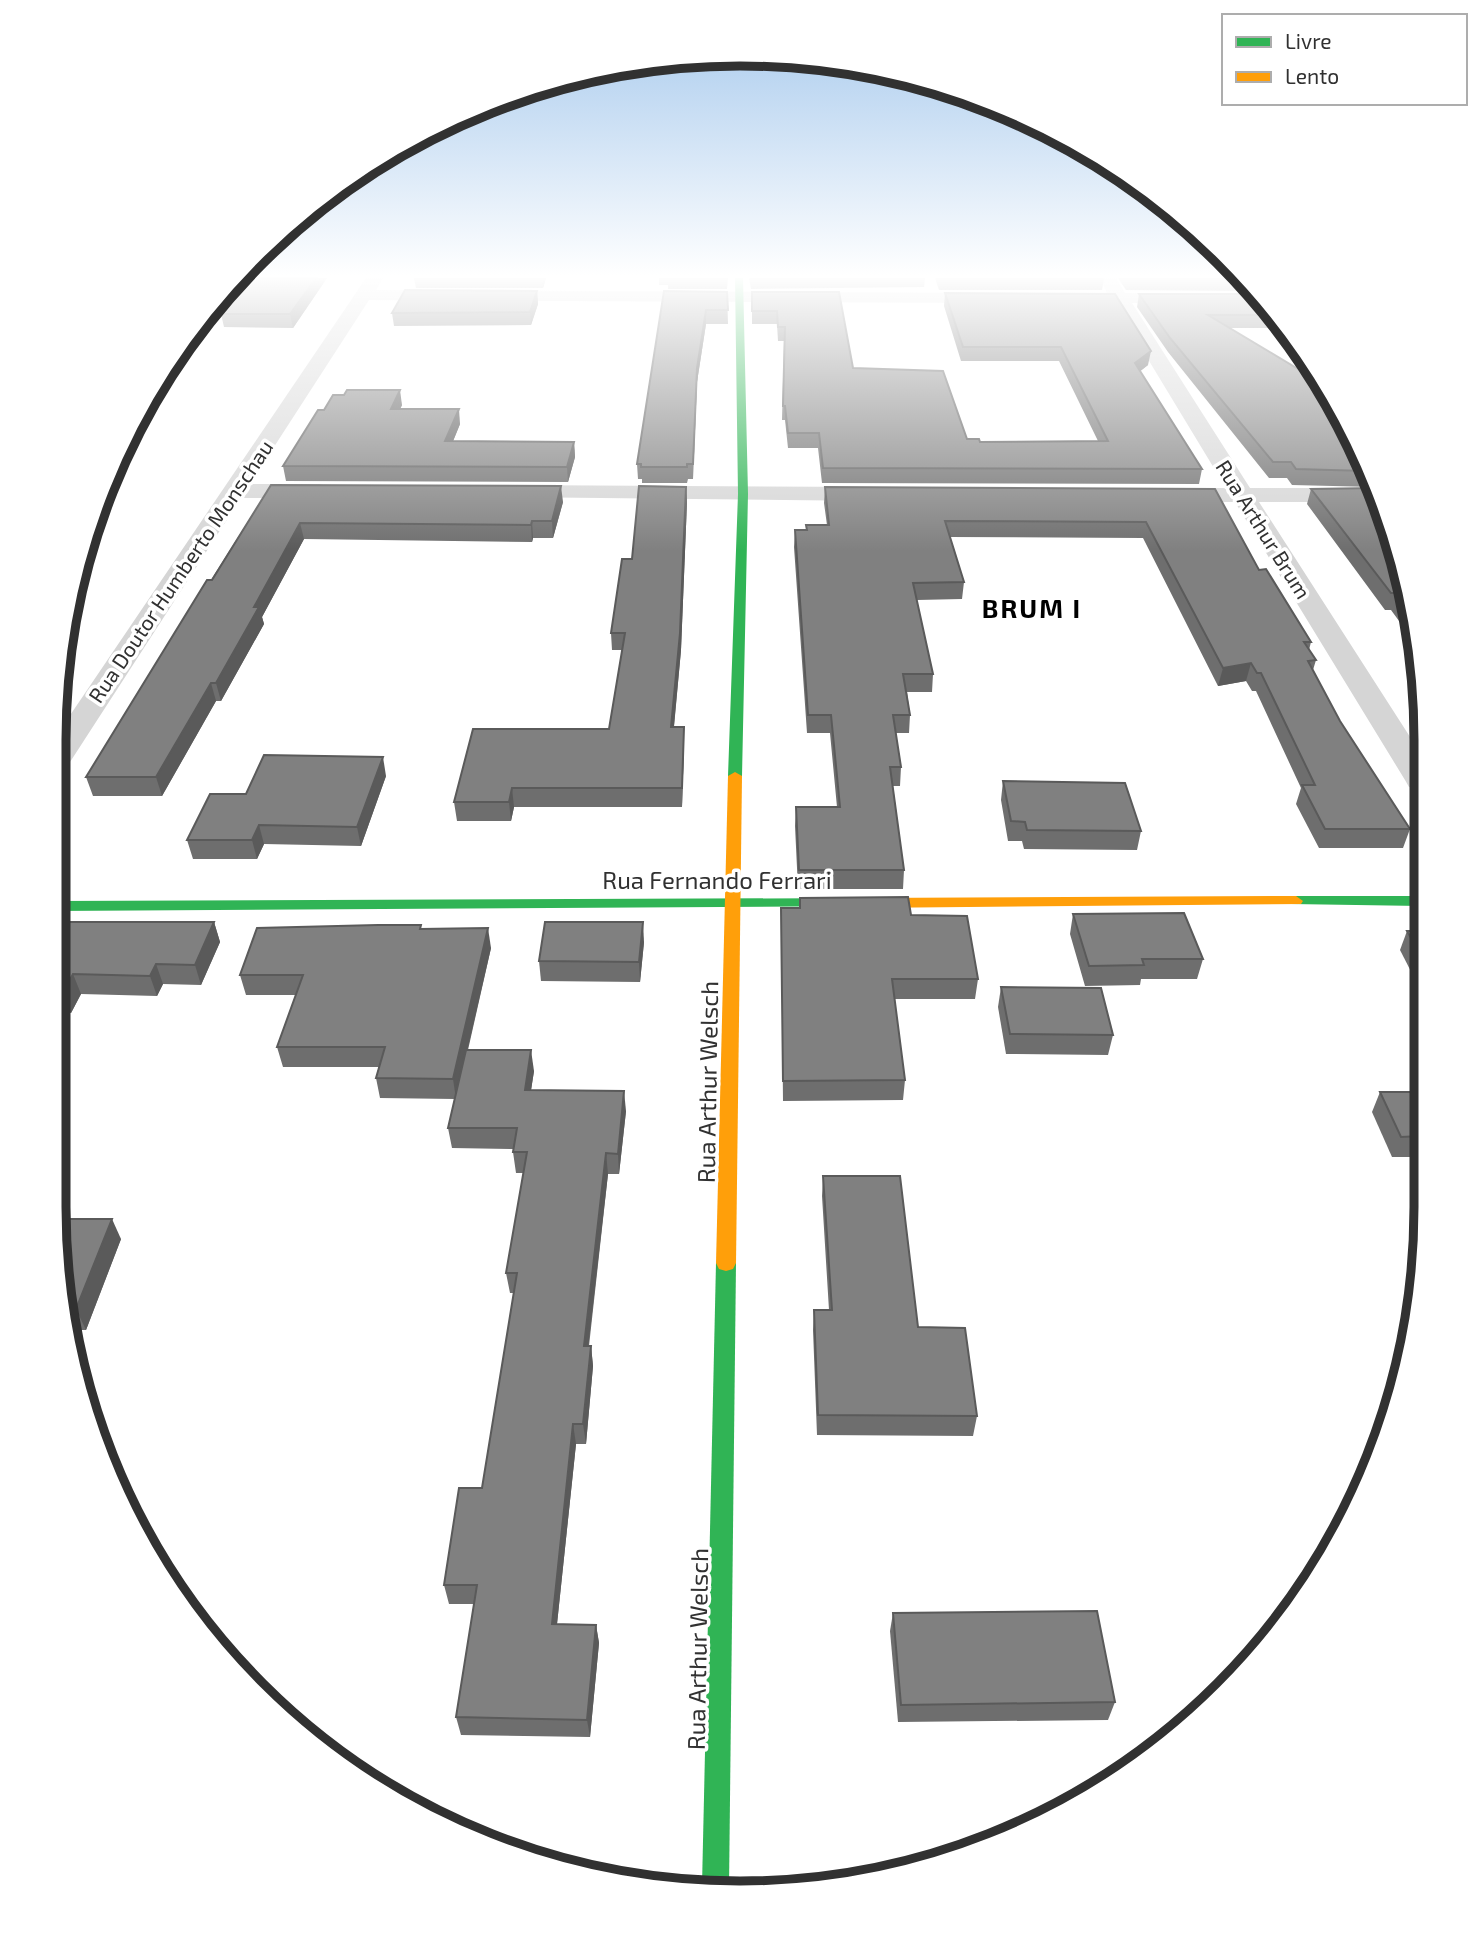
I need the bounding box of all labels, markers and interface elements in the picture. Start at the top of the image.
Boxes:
legend [1222,14,1467,105]
text: Livre [1285,28,1332,53]
text: Lento [1285,63,1339,88]
street label: Rua Doutor Humberto Monschau [83,435,277,707]
street label: Rua Arthur Brum [1211,455,1317,603]
district label: BRUM I [982,592,1082,623]
street label: Rua Fernando Ferrari [602,865,832,894]
street label: Rua Arthur Welsch [691,981,723,1183]
street label: Rua Arthur Welsch [681,1548,713,1750]

